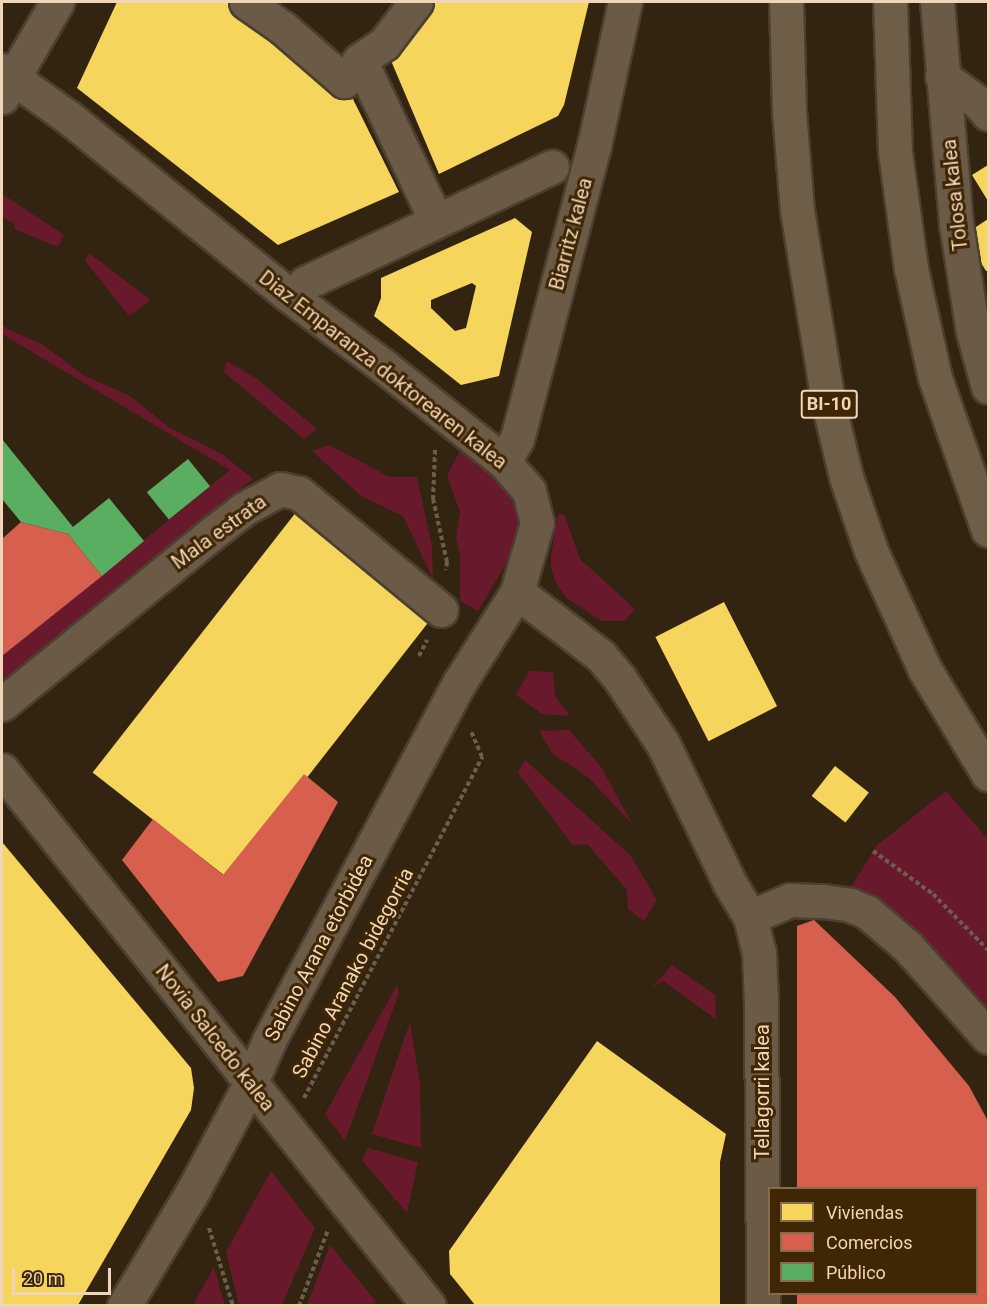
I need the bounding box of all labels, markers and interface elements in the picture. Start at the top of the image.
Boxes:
street label: Tolosa kalea [937,138,973,252]
street label: Biarritz kalea [544,175,598,293]
street label: Diaz Emparanza doktorearen kalea [254,266,512,474]
road number: BI-10 [800,389,858,419]
street label: Mala estrata [167,490,271,574]
street label: Sabino Arana etorbidea [260,851,378,1045]
street label: Sabino Aranako bidegorria [287,864,419,1082]
street label: Novia Salcedo kalea [150,960,280,1116]
street label: Tellagorri kalea [750,1024,774,1160]
legend [768,1187,978,1295]
text: Viviendas [826,1202,904,1223]
text: Comercios [826,1232,913,1253]
scale bar [15,1256,114,1294]
text: Público [826,1262,886,1283]
text: 20 m [23,1268,63,1289]

